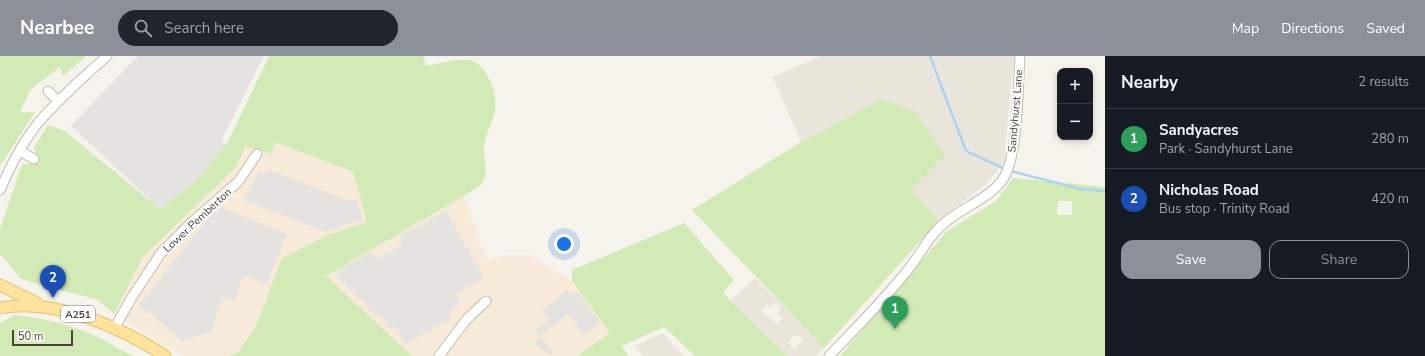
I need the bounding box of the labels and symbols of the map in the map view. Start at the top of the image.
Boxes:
street label: Sandyhurst Lane [1004,69,1027,153]
street label: Lower Pemberton [160,185,235,256]
your location [554,234,574,254]
pin: 2 [40,265,66,298]
pin: 1 [882,296,908,329]
road number: A251 [61,306,95,322]
scale bar [12,328,73,347]

